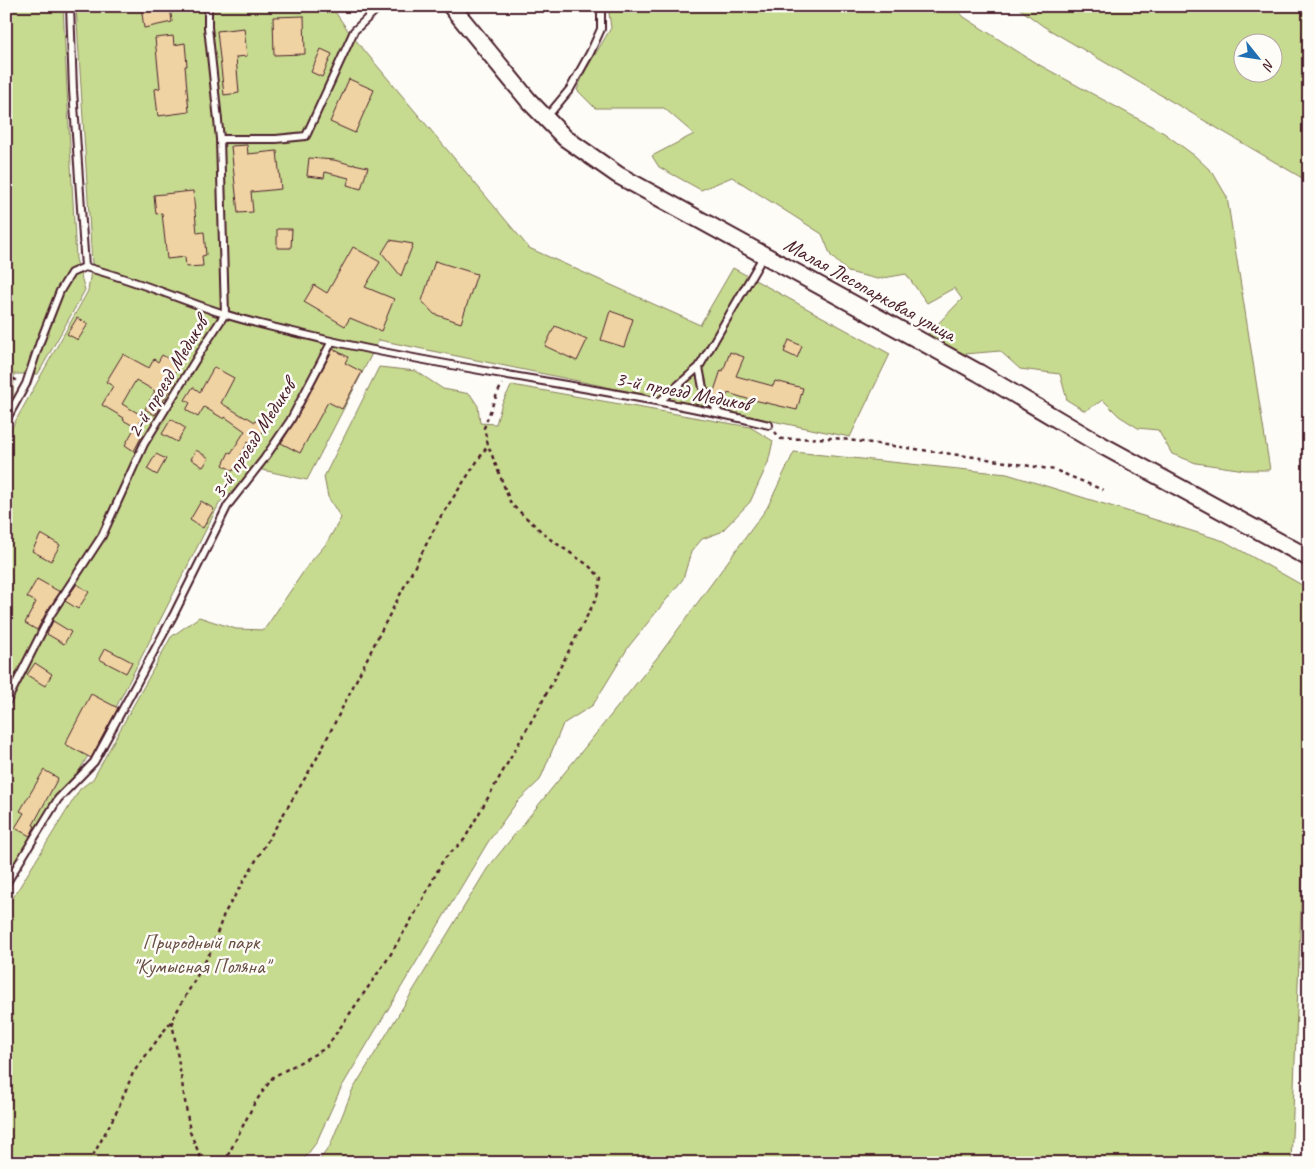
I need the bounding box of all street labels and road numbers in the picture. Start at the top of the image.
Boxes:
street label: Малая Лесопарковая улица [780,231,963,348]
street label: 2-й проезд Медиков [121,308,216,442]
street label: 3-й проезд Медиков [613,365,757,418]
street label: 3-й проезд Медиков [205,371,304,503]

